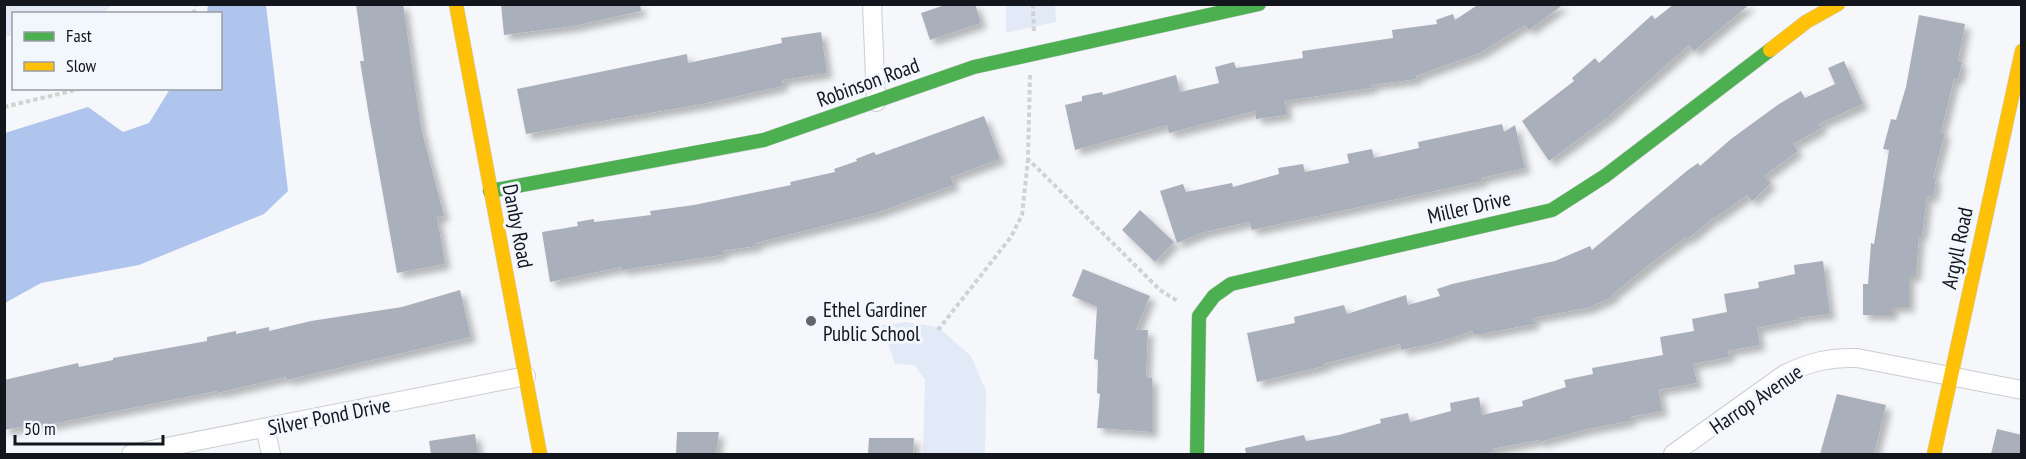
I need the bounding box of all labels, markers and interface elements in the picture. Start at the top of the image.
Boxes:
legend [12,12,222,90]
text: Fast [66,24,92,47]
street label: Robinson Road [813,51,923,113]
text: Slow [66,54,97,77]
street label: Danby Road [497,182,539,270]
street label: Miller Drive [1425,184,1513,230]
street label: Argyll Road [1935,205,1979,291]
place label: Ethel Gardiner Public School [823,296,927,347]
marker: Ethel Gardiner Public School [804,314,818,328]
street label: Harrop Avenue [1704,358,1808,440]
street label: Silver Pond Drive [265,391,393,441]
scale bar [15,408,164,446]
text: 50 m [24,417,56,440]

